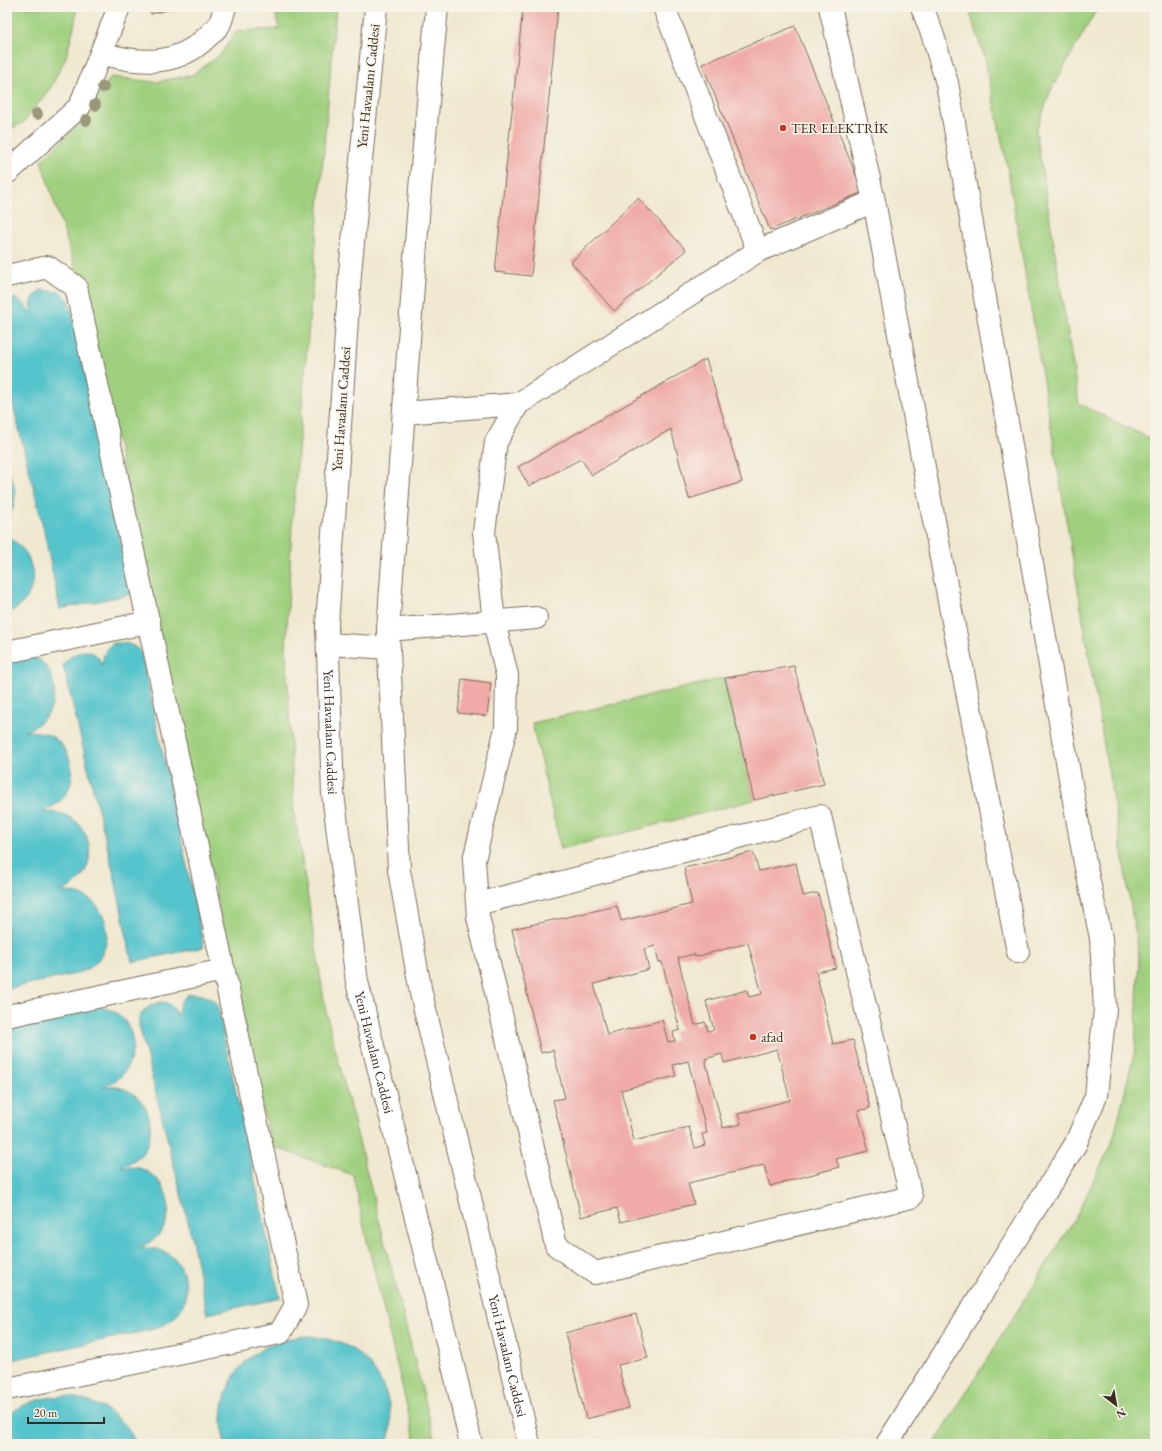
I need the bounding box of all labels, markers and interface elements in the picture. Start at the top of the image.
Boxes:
street label: Yeni Havaalanı Caddesi [353,22,384,149]
place label: TER ELEKTRİK [791,119,889,137]
marker: TER ELEKTRİK [778,123,788,133]
street label: Yeni Havaalanı Caddesi [328,345,354,472]
street label: Yeni Havaalanı Caddesi [320,669,342,795]
street label: Yeni Havaalanı Caddesi [351,989,399,1116]
place label: afad [761,1028,784,1046]
marker: afad [748,1032,758,1042]
street label: Yeni Havaalanı Caddesi [484,1293,531,1419]
north arrow [1096,1385,1136,1425]
scale bar [28,1399,104,1425]
text: 20 m [34,1405,58,1421]
text: N [1114,1405,1129,1422]

